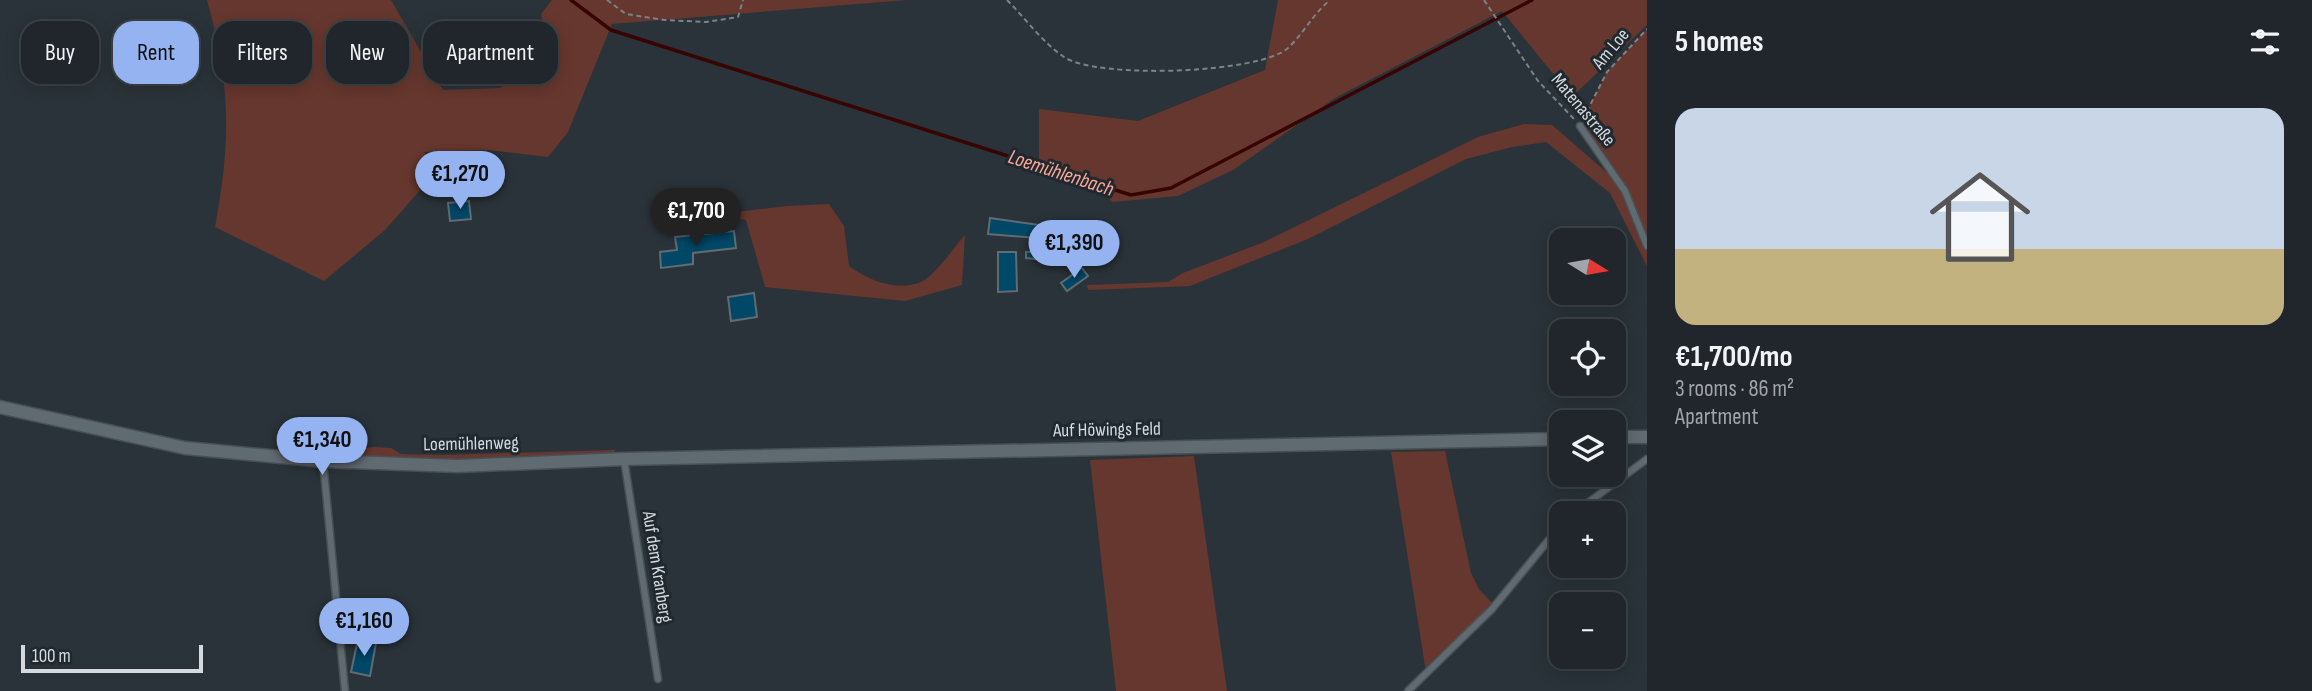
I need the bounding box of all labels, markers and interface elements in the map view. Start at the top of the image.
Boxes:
chip: Buy [21,21,99,84]
chip: Rent [113,21,199,84]
chip: Filters [213,21,312,84]
chip: New [326,21,409,84]
chip: Apartment [423,21,558,84]
icon: filters [2246,23,2284,61]
street label: Am Loe [1587,24,1635,75]
text: 5 homes [1675,24,1764,60]
street label: Matenastraße [1546,69,1620,151]
water label: Loemühlenbach [1005,144,1117,202]
pin: €1,270 [403,152,517,211]
icon: home [1917,154,2043,280]
text: €1,270 [431,160,489,188]
pin: €1,700 [639,188,753,248]
text: €1,700 [667,197,725,225]
pin: €1,390 [1017,220,1131,280]
north arrow [1549,228,1626,304]
map controls [1549,228,1626,669]
text: €1,390 [1045,229,1103,257]
button: locate [1549,319,1626,396]
text: €1,700/mo [1675,339,1793,375]
text: 3 rooms · 86 m² [1675,375,1794,403]
text: Apartment [1675,403,1759,431]
button: layers [1549,410,1626,487]
pin: €1,340 [265,418,379,477]
street label: Auf Höwings Feld [1052,418,1161,442]
text: €1,340 [293,426,351,454]
street label: Loemühlenweg [423,432,519,456]
button: + [1549,501,1626,578]
street label: Auf dem Kranberg [637,509,677,625]
button: − [1549,592,1626,669]
pin: €1,160 [307,598,421,658]
text: €1,160 [335,607,393,635]
scale bar [21,642,203,674]
text: 100 m [32,645,71,668]

